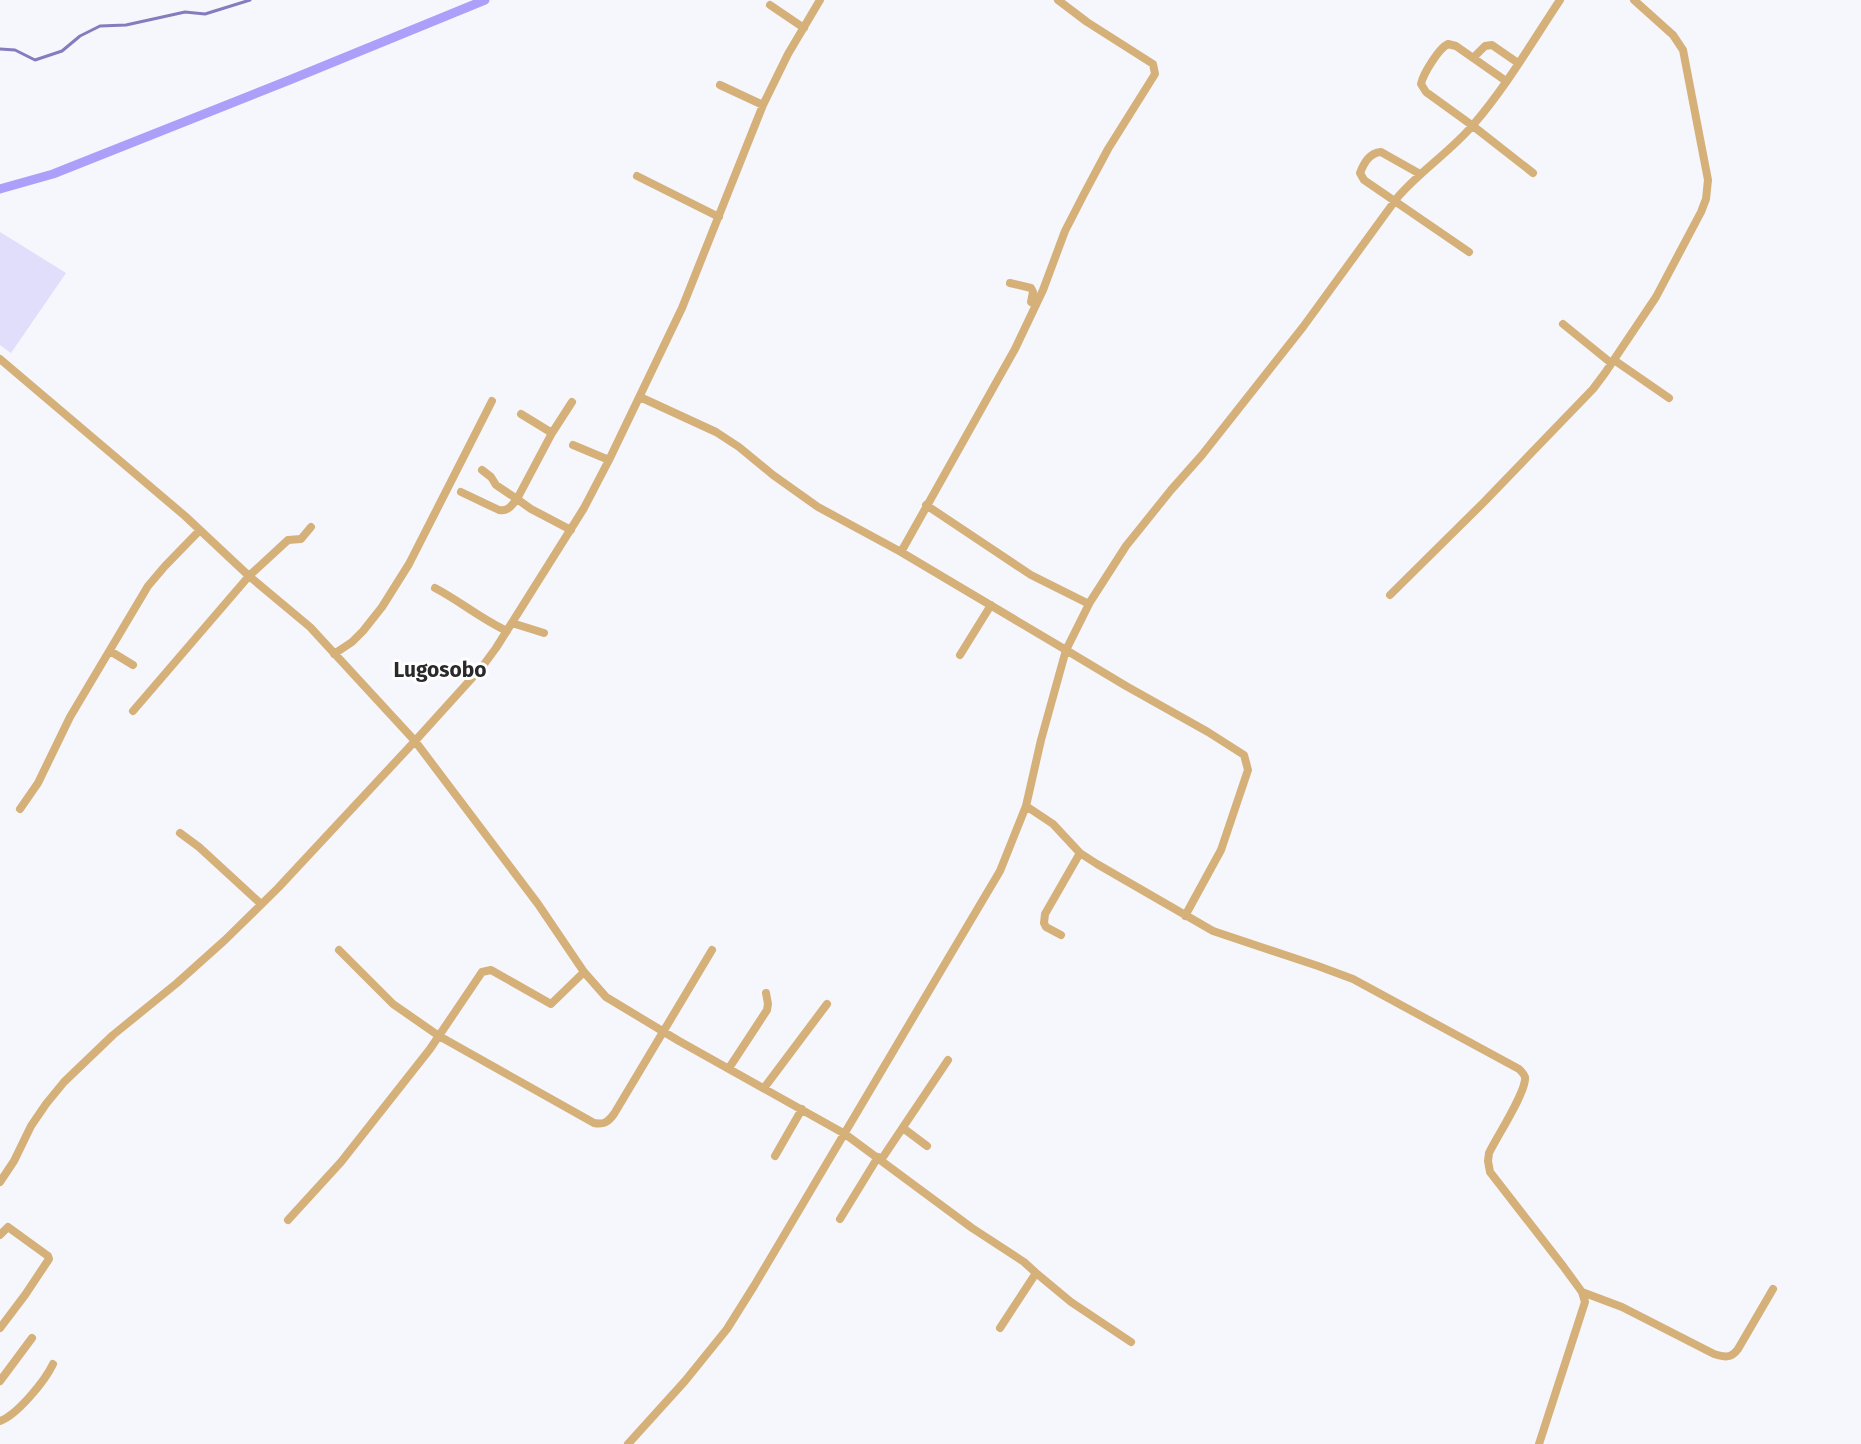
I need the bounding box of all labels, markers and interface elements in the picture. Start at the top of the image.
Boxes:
district label: Lugosobo [393,657,487,683]

